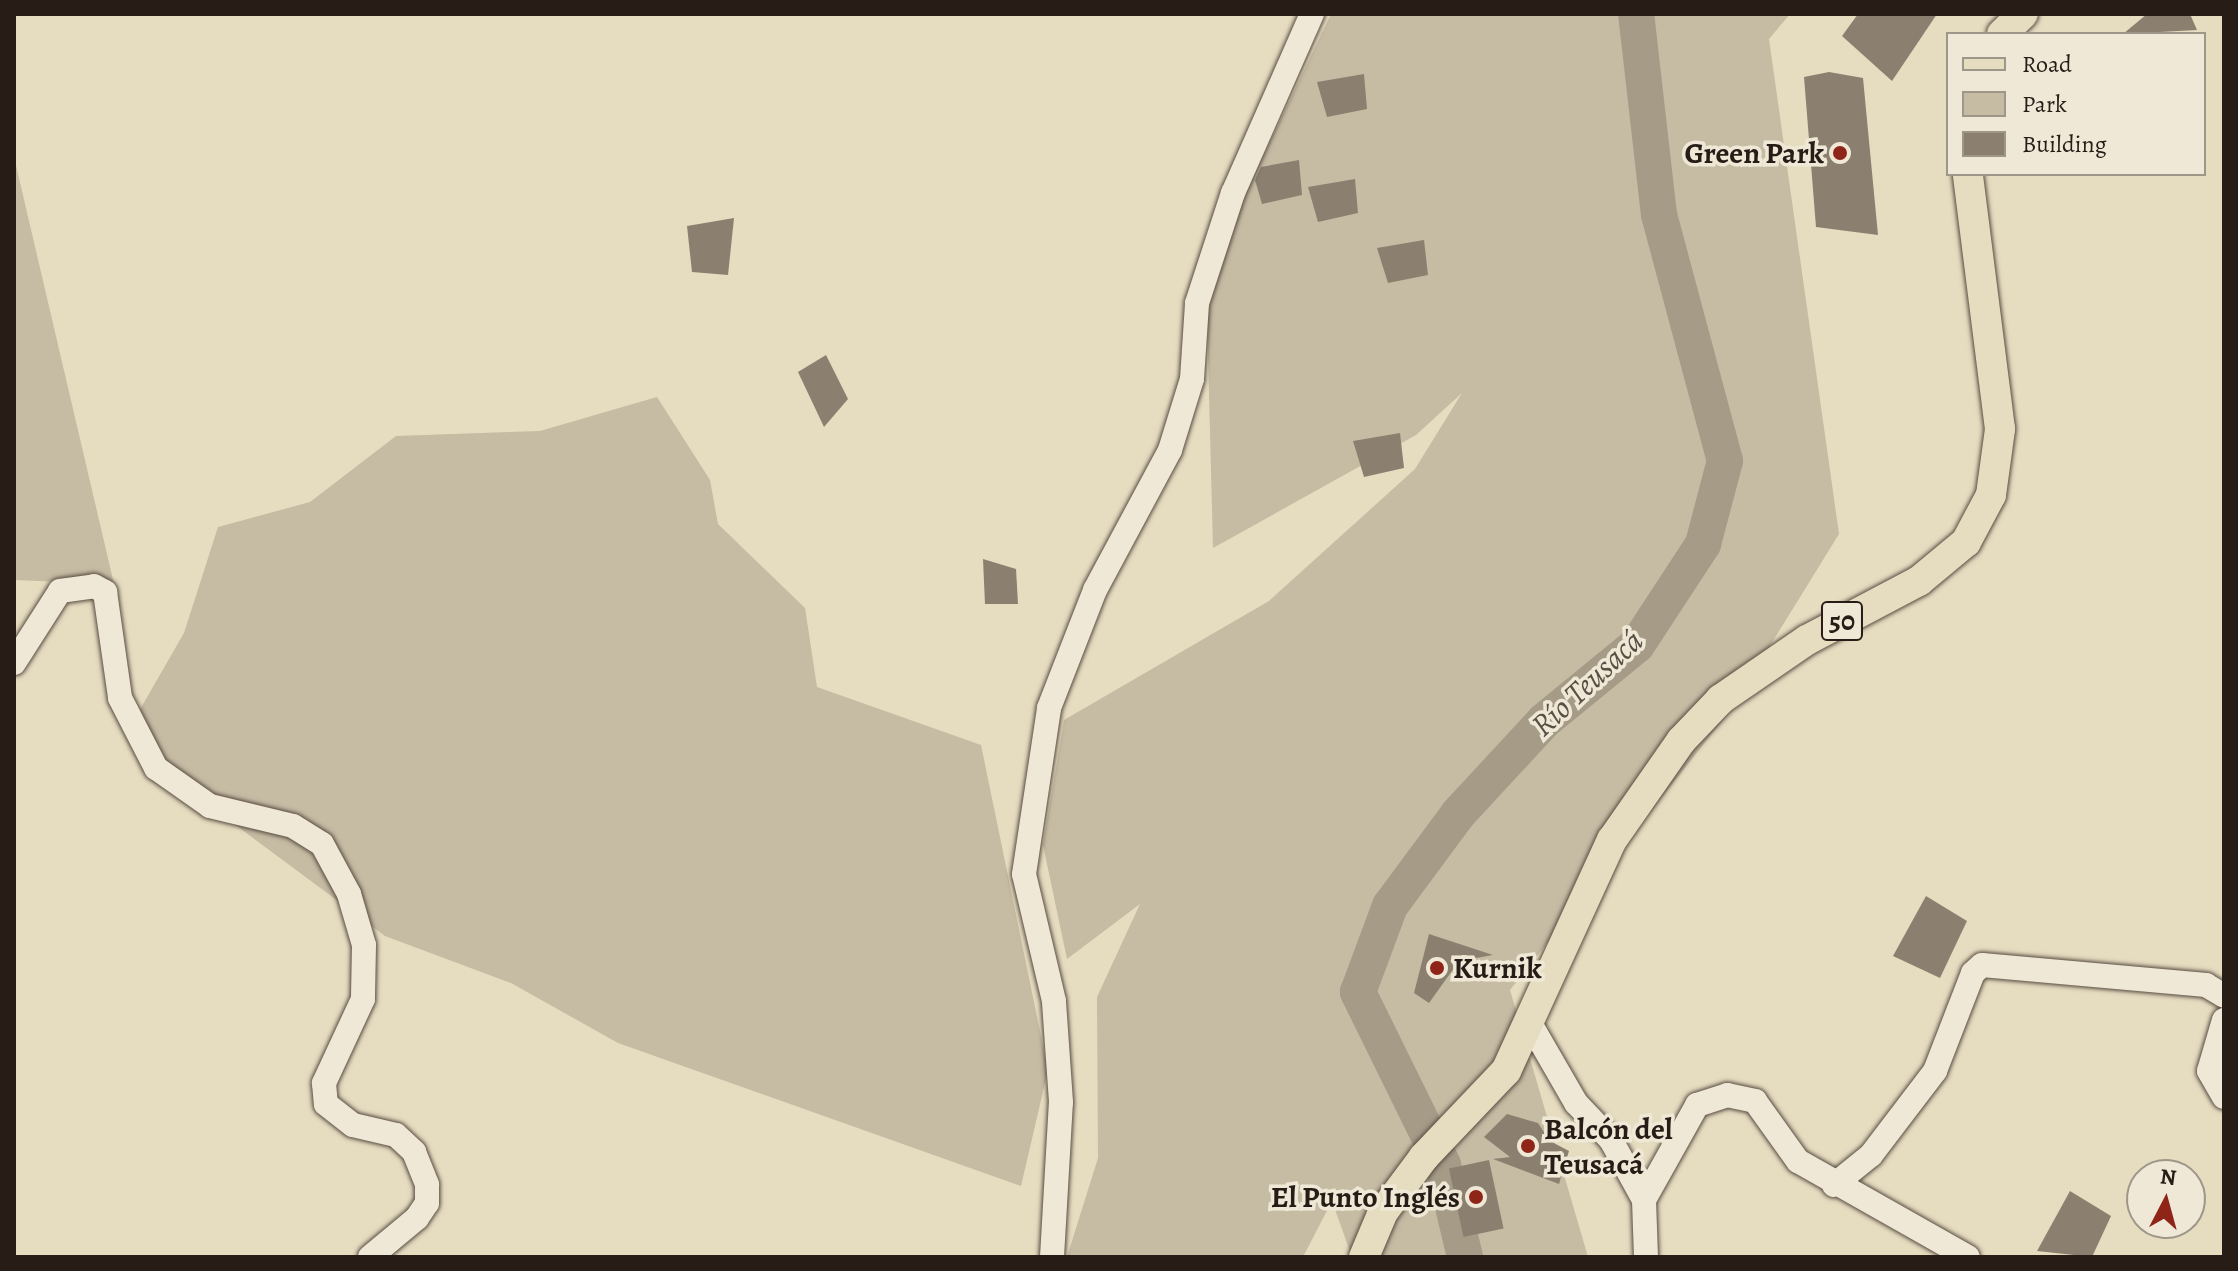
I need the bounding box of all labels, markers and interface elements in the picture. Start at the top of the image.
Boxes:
legend [1946,32,2206,176]
text: Road [2022,48,2072,80]
text: Park [2022,88,2067,120]
text: Building [2022,128,2107,160]
place label: Green Park [1684,135,1824,171]
marker: Green Park [1831,144,1849,162]
road number: 50 [1820,597,1864,645]
water label: Río Teusacá [1523,622,1651,744]
place label: Kurnik [1453,950,1542,986]
marker: Kurnik [1428,959,1446,977]
place label: Balcón del Teusacá [1544,1111,1673,1182]
marker: Balcón del Teusacá [1519,1137,1537,1155]
north arrow [2126,1159,2206,1239]
text: N [2159,1161,2178,1193]
place label: El Punto Inglés [1271,1179,1460,1215]
marker: El Punto Inglés [1467,1188,1485,1206]

